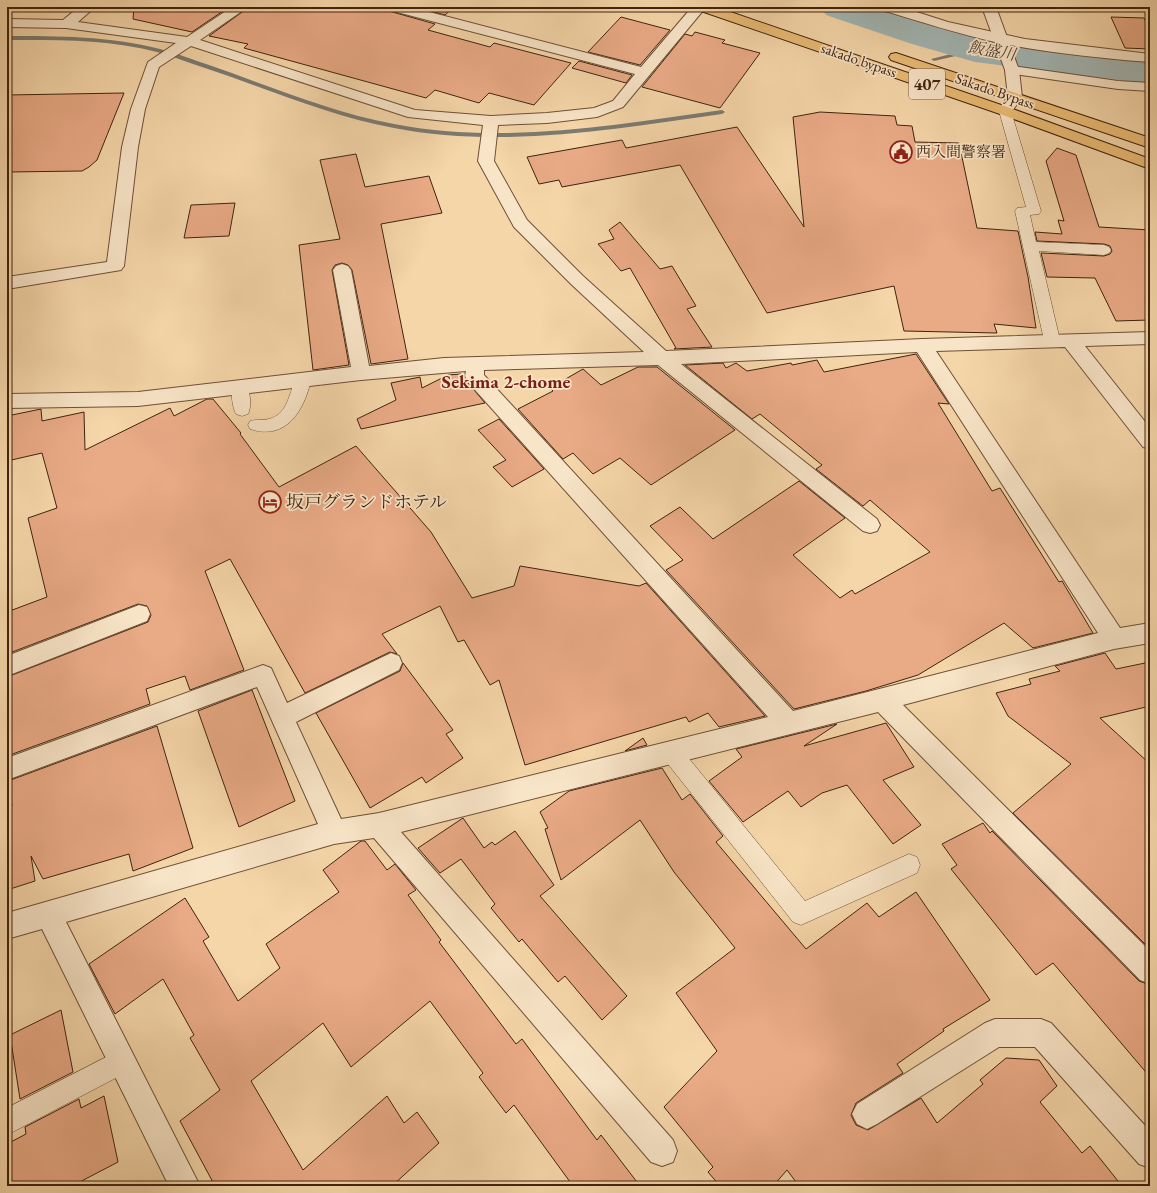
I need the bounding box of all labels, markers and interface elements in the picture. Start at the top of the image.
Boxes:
water label: 飯盛川 [966,36,1019,65]
street label: sakado bypass [819,38,900,81]
street label: Sakado Bypass [953,68,1037,113]
road number: 407 [909,69,945,99]
public building icon: 西入間警察署 [888,139,914,165]
place label: 西入間警察署 [916,142,1006,161]
district label: Sekima 2-chome [442,369,570,394]
hotel icon: 坂戸グランドホテル [257,489,283,515]
place label: 坂戸グランドホテル [286,490,447,513]

